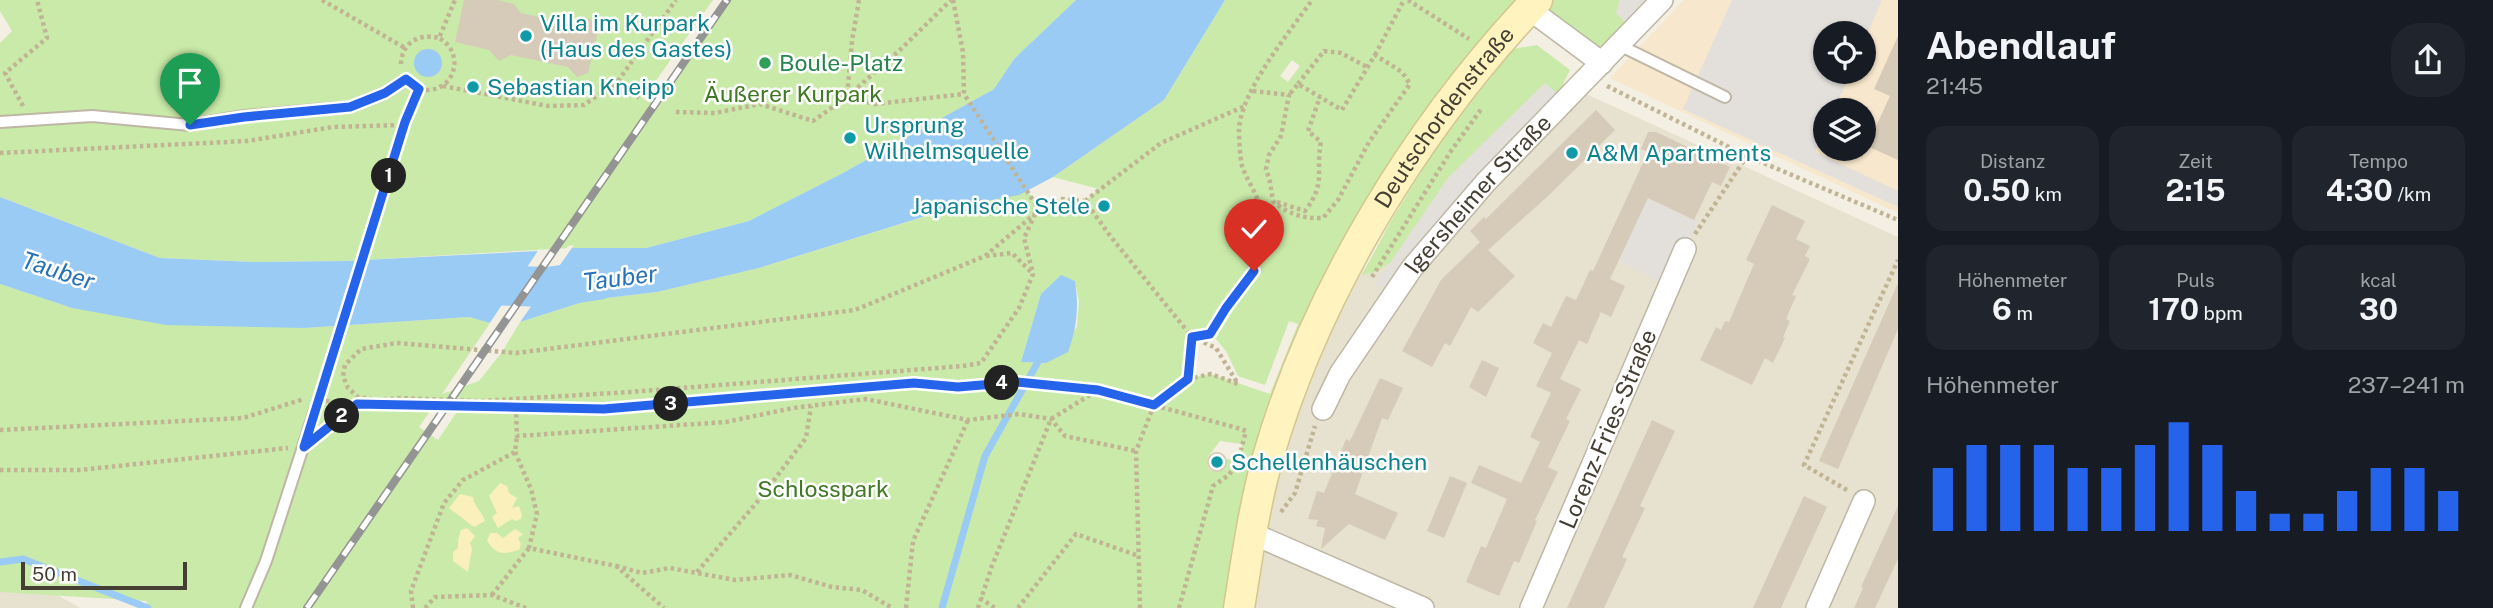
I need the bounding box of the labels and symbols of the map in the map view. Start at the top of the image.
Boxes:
place label: Villa im Kurpark (Haus des Gastes) [540,9,732,62]
street label: Deutschordenstraße [1368,21,1519,213]
marker: Villa im Kurpark (Haus des Gastes) [518,28,534,44]
place label: Boule-Platz [779,49,903,76]
pin [160,53,220,125]
marker: Boule-Platz [757,55,773,71]
place label: Sebastian Kneipp [487,73,674,100]
marker: Sebastian Kneipp [465,79,481,95]
park label: Äußerer Kurpark [704,80,882,107]
street label: Igersheimer Straße [1398,109,1557,278]
place label: Ursprung Wilhelmsquelle [864,111,1029,164]
marker: Ursprung Wilhelmsquelle [842,130,858,146]
place label: A&M Apartments [1586,139,1771,166]
marker: A&M Apartments [1564,145,1580,161]
pin: 1 [372,158,406,194]
place label: Japanische Stele [911,192,1090,219]
marker: Japanische Stele [1096,198,1112,214]
pin [1224,199,1284,271]
water label: Tauber [18,245,99,295]
water label: Tauber [581,258,660,295]
street label: Lorenz-Fries-Straße [1553,325,1662,532]
pin: 4 [984,366,1020,400]
pin: 3 [654,386,688,422]
pin: 2 [324,398,360,434]
place label: Schellenhäuschen [1231,448,1427,475]
marker: Schellenhäuschen [1209,454,1225,470]
park label: Schlosspark [757,475,889,502]
scale bar [21,559,187,591]

